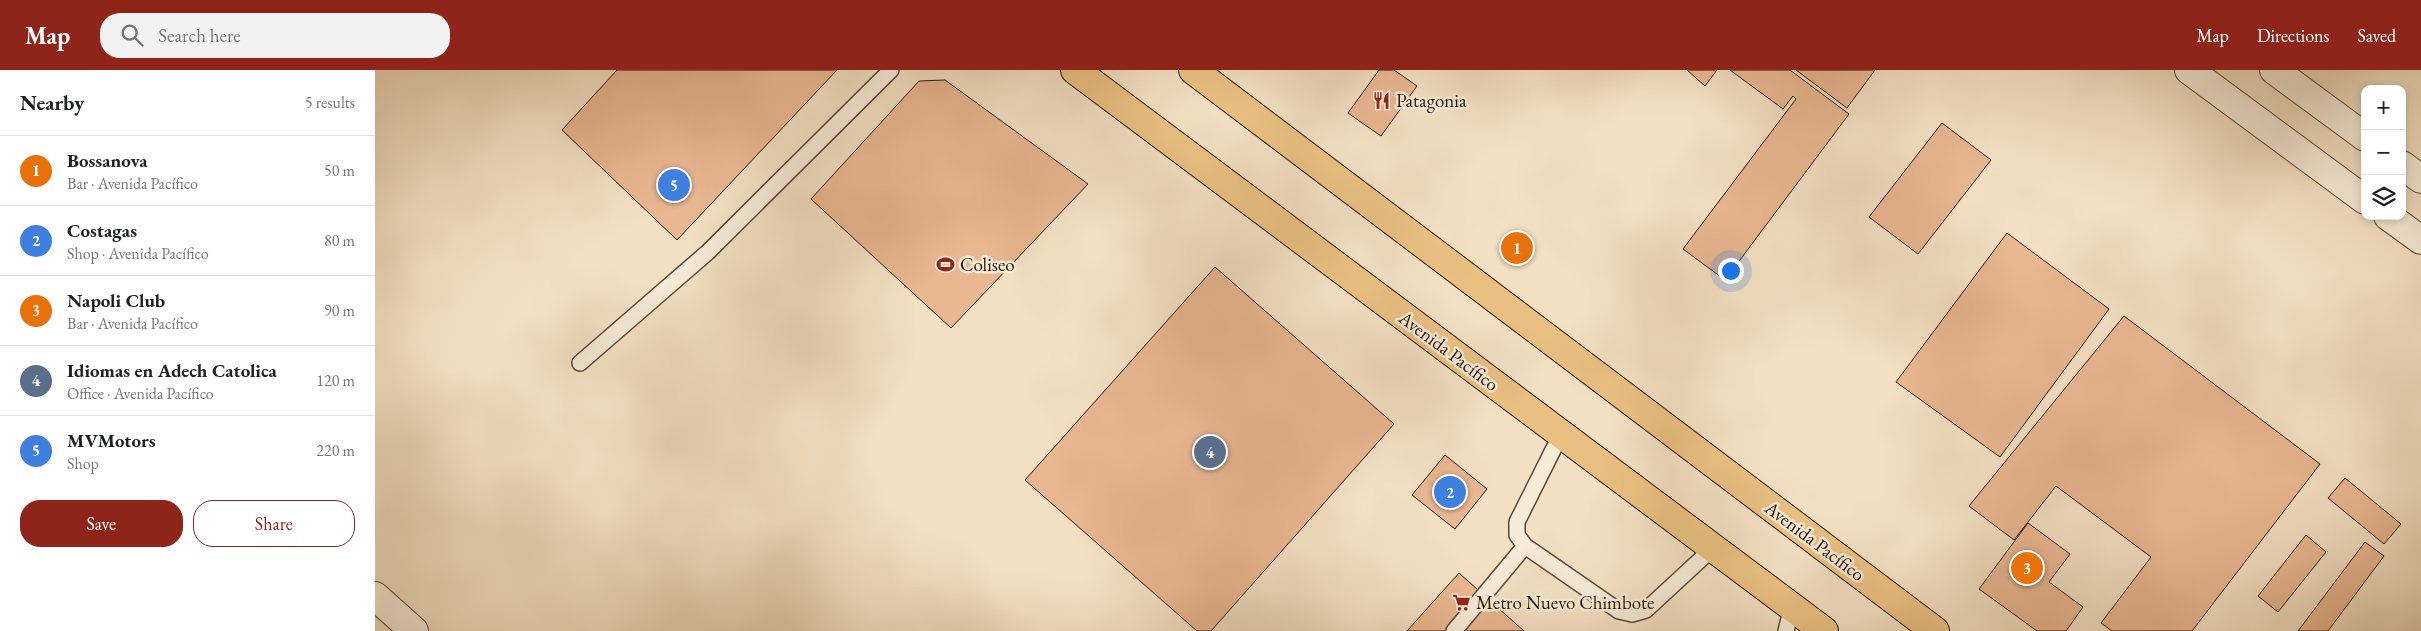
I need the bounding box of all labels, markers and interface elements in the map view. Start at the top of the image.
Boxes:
search box [100,13,450,58]
text: Map [25,20,70,51]
icon: search [118,21,146,49]
text: Search here [158,23,241,48]
text: Map [2197,24,2229,47]
text: Directions [2257,24,2329,47]
text: Saved [2357,24,2396,47]
map controls [2361,85,2406,220]
button: + [2361,85,2406,130]
place label: Patagonia [1396,88,1467,113]
text: Nearby [20,89,84,116]
restaurant icon: Patagonia [1372,90,1392,110]
text: 5 results [305,92,355,113]
button: − [2361,130,2406,175]
text: Bossanova [67,148,148,173]
text: 1 [32,160,40,181]
text: 50 m [324,160,355,181]
pin: 5 [658,166,690,204]
text: Bar · Avenida Pacífico [67,173,198,194]
button: layers [2361,175,2406,220]
text: Costagas [67,218,137,243]
pin: 1 [1501,229,1533,267]
text: 2 [32,230,40,251]
text: 80 m [324,230,355,251]
text: Shop · Avenida Pacífico [67,243,209,264]
place label: Coliseo [960,252,1015,277]
sports icon: Coliseo [936,254,956,274]
your location [1718,258,1744,284]
text: Napoli Club [67,288,165,313]
text: 3 [32,300,40,321]
text: 90 m [324,300,355,321]
street label: Avenida Pacífico [1393,305,1504,397]
text: Bar · Avenida Pacífico [67,313,198,334]
text: Idiomas en Adech Catolica [67,358,277,383]
text: 4 [32,370,40,391]
text: 120 m [316,370,355,391]
text: Office · Avenida Pacífico [67,383,214,404]
text: MVMotors [67,428,156,453]
pin: 4 [1194,433,1226,471]
text: 5 [32,440,40,461]
text: 220 m [316,440,355,461]
text: Shop [67,453,99,474]
pin: 2 [1434,473,1466,511]
street label: Avenida Pacífico [1759,495,1870,587]
button: Save [20,500,183,547]
button: Share [193,500,355,547]
pin: 3 [2011,549,2043,587]
place label: Metro Nuevo Chimbote [1476,590,1654,615]
supermarket icon: Metro Nuevo Chimbote [1452,592,1472,612]

